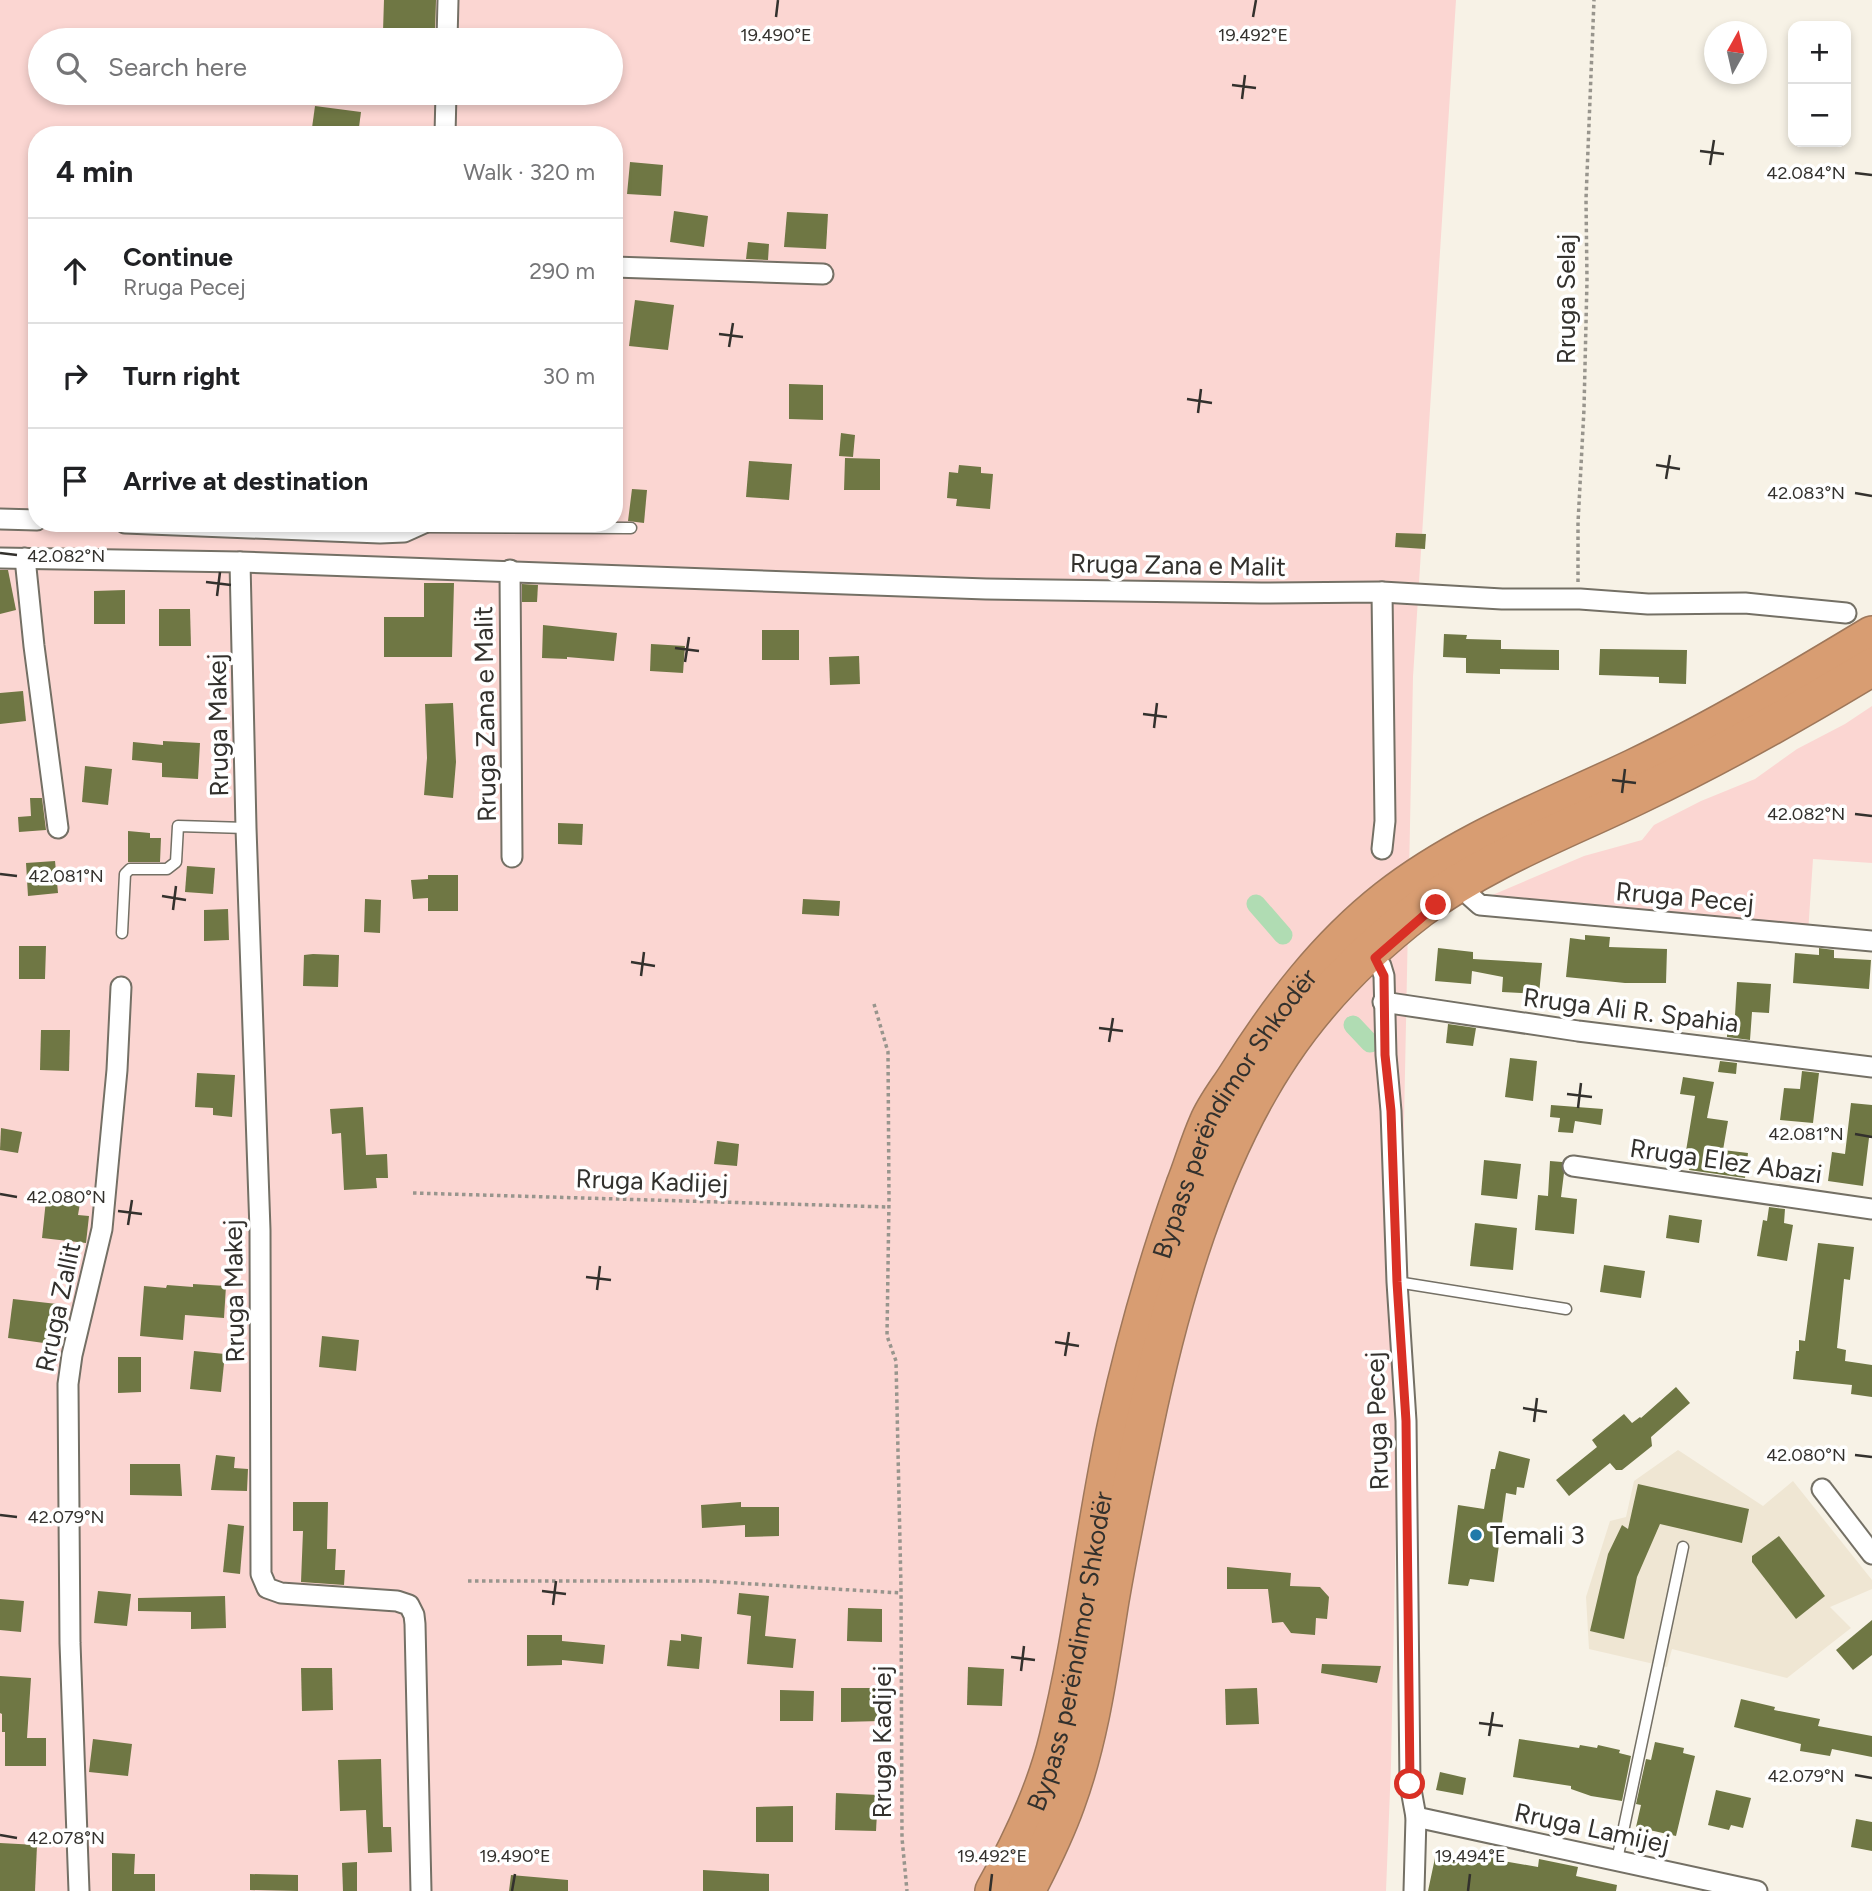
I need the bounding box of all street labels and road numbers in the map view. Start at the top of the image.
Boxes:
street label: Rruga Selaj [1550,234,1582,364]
street label: Rruga Zana e Malit [1070,547,1286,583]
street label: Rruga Zana e Malit [467,606,503,822]
street label: Rruga Makej [201,653,235,797]
street label: Rruga Pecej [1614,875,1756,919]
street label: Bypass perëndimor Shkodër [1145,962,1324,1263]
street label: Rruga Ali R. Spahia [1521,981,1741,1039]
street label: Rruga Elez Abazi [1628,1132,1824,1190]
street label: Rruga Kadijej [575,1162,729,1200]
street label: Rruga Makej [217,1219,251,1363]
street label: Rruga Zallit [29,1239,87,1375]
street label: Rruga Pecej [1359,1351,1395,1491]
street label: Bypass perëndimor Shkodër [1020,1489,1119,1816]
street label: Rruga Kadijej [866,1666,898,1818]
street label: Rruga Lamijej [1512,1796,1672,1860]

